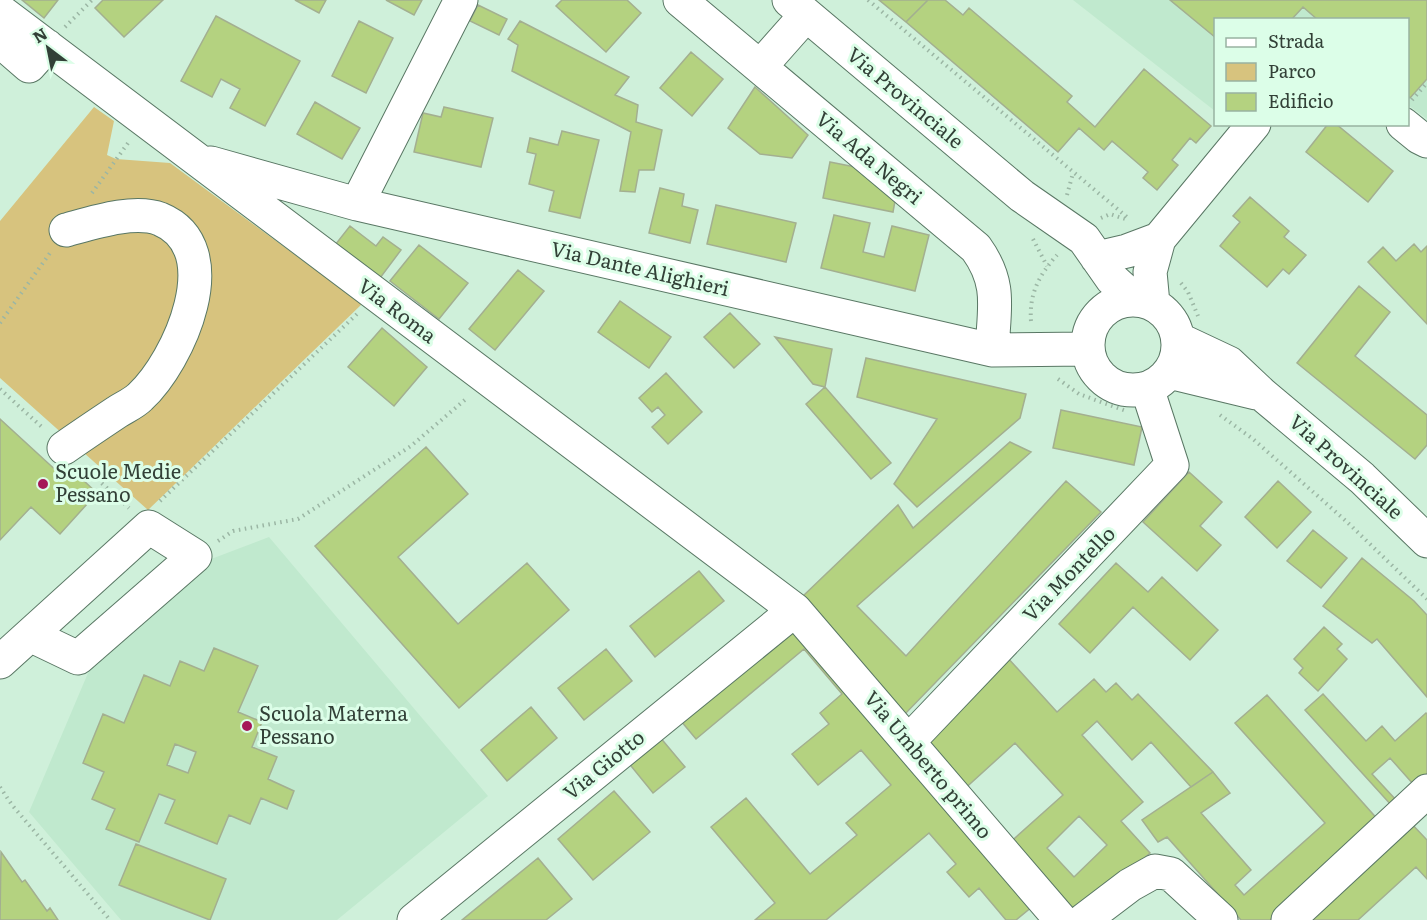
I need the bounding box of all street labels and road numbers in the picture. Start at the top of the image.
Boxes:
street label: Via Provinciale [841,39,971,154]
street label: Via Ada Negri [811,103,930,210]
street label: Via Dante Alighieri [548,232,733,302]
street label: Via Roma [353,270,444,349]
street label: Via Provinciale [1284,406,1411,525]
street label: Via Montello [1014,518,1121,627]
street label: Via Umberto primo [858,683,1001,844]
street label: Via Giotto [556,721,650,806]

